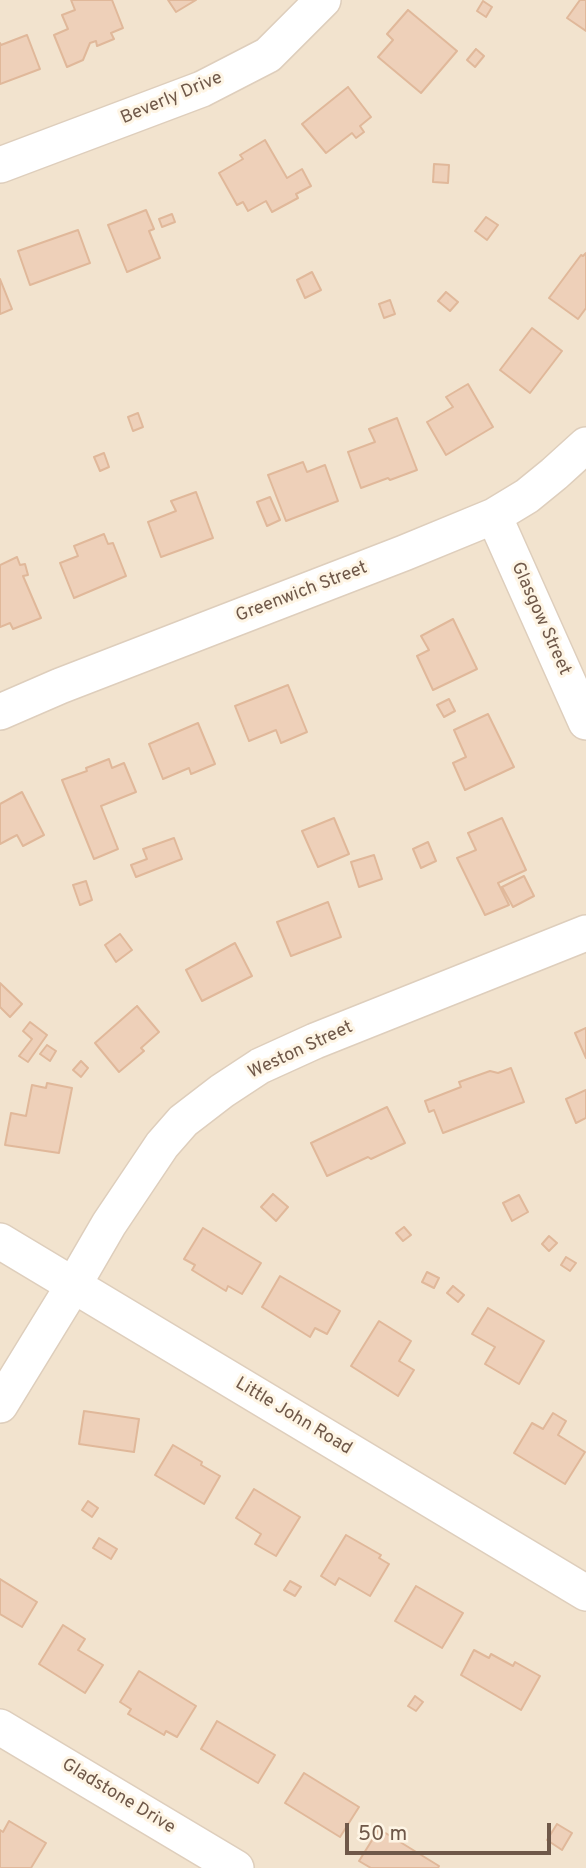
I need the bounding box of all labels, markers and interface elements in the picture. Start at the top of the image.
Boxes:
street label: Beverly Drive [118,68,226,130]
street label: Greenwich Street [233,558,371,628]
street label: Glasgow Street [505,559,575,679]
street label: Weston Street [245,1017,357,1085]
street label: Little John Road [231,1374,355,1460]
street label: Gladstone Drive [57,1755,179,1839]
scale bar [348,1808,554,1852]
text: 50 m [358,1821,407,1848]

